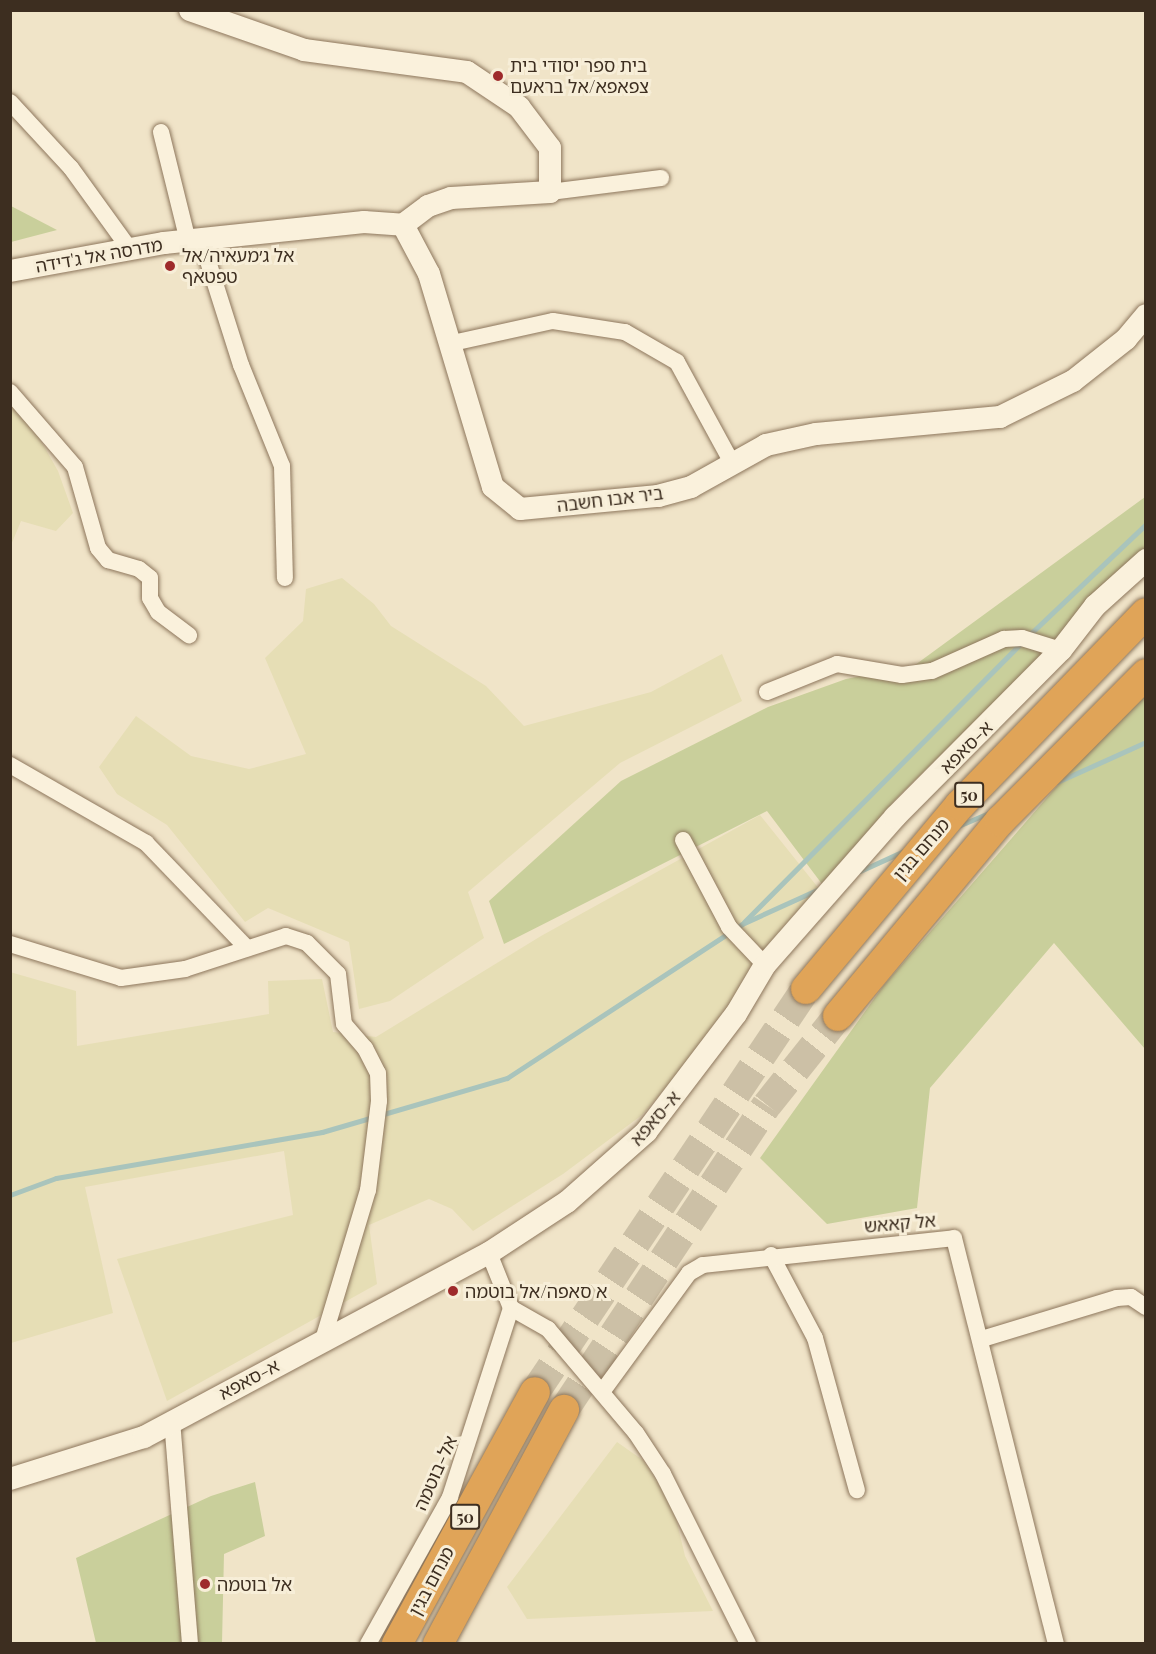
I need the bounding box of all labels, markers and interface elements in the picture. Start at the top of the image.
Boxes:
place label: בית ספר יסודי בית צפאפא/אל בראעם [510,55,649,98]
marker: בית ספר יסודי בית צפאפא/אל בראעם [491,69,505,83]
street label: מדרסה אל ג'דידה [34,233,164,277]
place label: אל ג׳מעאיה/אל טפטאף [182,245,294,288]
marker: אל ג׳מעאיה/אל טפטאף [163,259,177,273]
street label: ביר אבו חשבה [556,482,664,516]
street label: א-סאפא [935,716,997,778]
road number: 50 [954,782,984,808]
street label: מנחם בגין [888,814,954,884]
street label: א-סאפא [625,1086,685,1150]
street label: אל קאאש [863,1209,937,1237]
place label: א סאפה/אל בוטמה [465,1280,607,1302]
marker: א סאפה/אל בוטמה [446,1284,460,1298]
street label: א-סאפא [215,1354,283,1404]
street label: אל-בוטמה [409,1432,461,1514]
road number: 50 [450,1504,480,1530]
street label: מנחם בגין [404,1543,458,1619]
place label: אל בוטמה [217,1573,292,1595]
marker: אל בוטמה [198,1577,212,1591]

